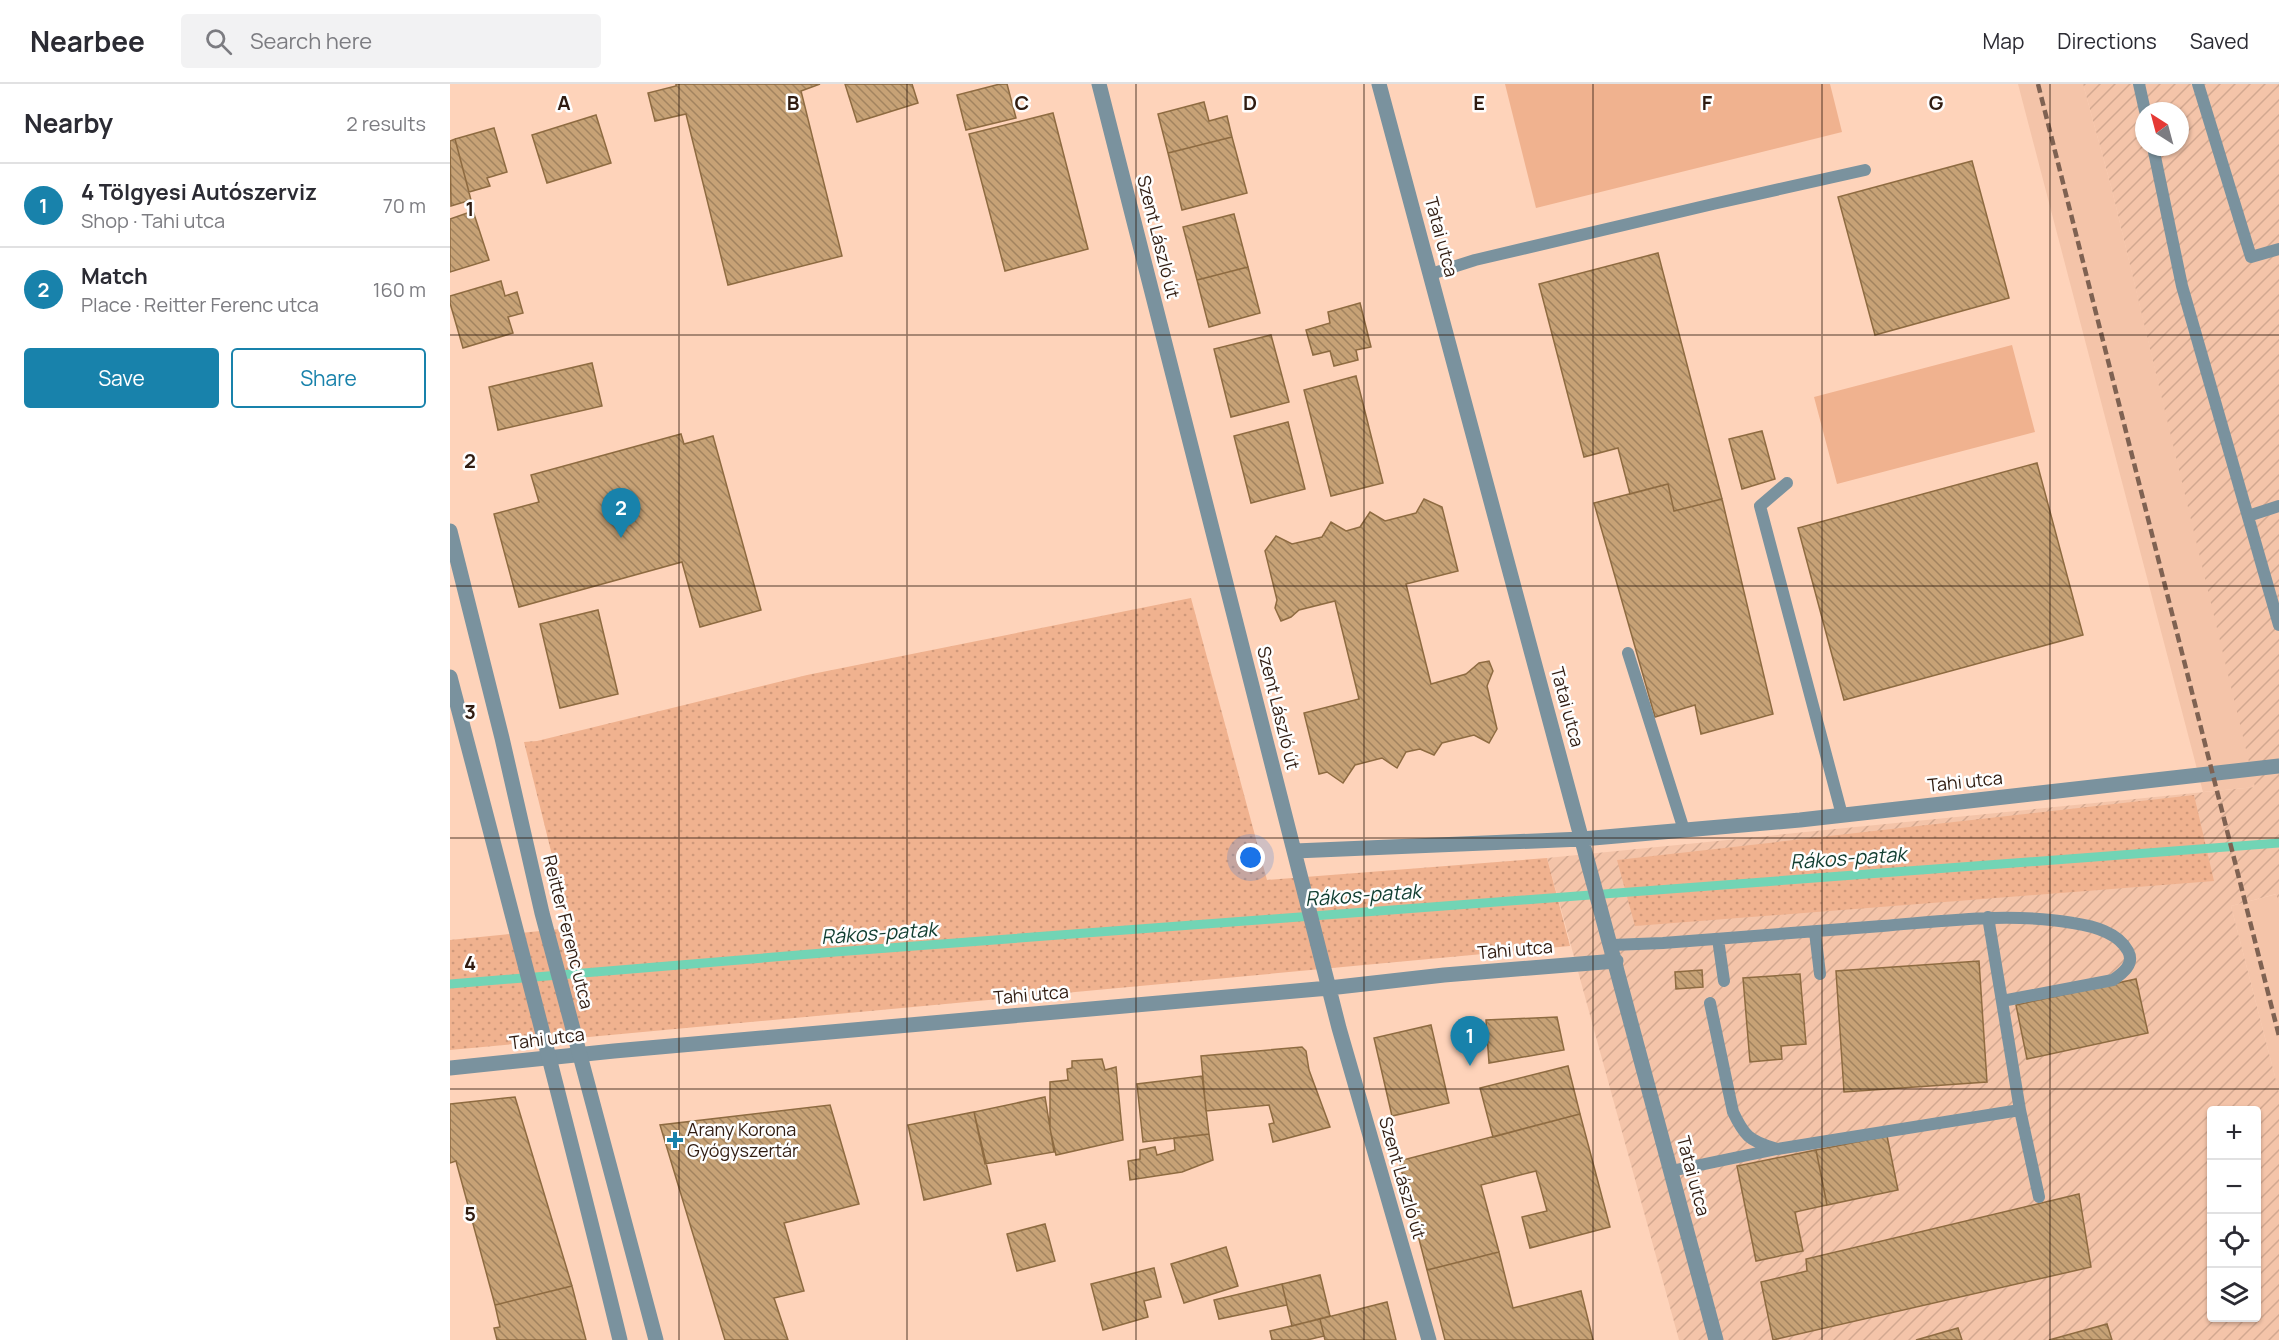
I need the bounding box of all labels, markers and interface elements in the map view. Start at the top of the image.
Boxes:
search box [181,14,601,68]
text: Nearbee [30,22,145,60]
icon: search [202,25,235,58]
text: Search here [250,26,372,56]
text: Map [1983,27,2024,55]
text: Directions [2057,27,2157,55]
text: Saved [2190,27,2249,55]
text: A [557,89,571,116]
text: B [787,89,800,116]
text: C [1015,89,1029,116]
text: D [1243,89,1257,116]
text: E [1473,89,1485,116]
text: F [1702,89,1713,116]
text: G [1929,89,1944,116]
north arrow [2135,102,2189,156]
text: Nearby [24,105,113,141]
text: 2 results [346,110,426,137]
street label: Szent László út [1132,173,1186,301]
text: 4 Tölgyesi Autószerviz [81,177,317,207]
text: 1 [39,192,48,219]
text: 70 m [383,192,426,219]
street label: Tatai utca [1420,194,1464,279]
text: 1 [466,195,474,222]
text: Shop · Tahi utca [81,207,225,234]
text: Match [81,261,148,291]
text: 2 [38,276,49,303]
text: 160 m [373,276,426,303]
text: Place · Reitter Ferenc utca [81,291,319,318]
button: Save [24,348,219,408]
button: Share [231,348,426,408]
text: 2 [464,447,476,474]
pin: 2 [602,488,640,538]
street label: Szent László út [1252,644,1306,772]
street label: Tatai utca [1546,664,1590,749]
text: 3 [464,698,476,725]
street label: Tahi utca [1926,765,2004,797]
water label: Rákos-patak [1789,840,1910,875]
your location [1236,843,1265,872]
street label: Reitter Ferenc utca [538,852,600,1011]
water label: Rákos-patak [1304,877,1425,912]
water label: Rákos-patak [820,915,941,950]
street label: Tahi utca [1476,934,1554,964]
text: 4 [464,949,476,976]
street label: Tahi utca [992,979,1070,1009]
pin: 1 [1450,1016,1490,1066]
street label: Tahi utca [508,1022,586,1055]
map controls [2207,1106,2261,1322]
button: + [2207,1106,2261,1160]
street label: Szent László út [1374,1114,1432,1242]
place label: Arany Korona Gyógyszertár [687,1117,799,1162]
marker: Arany Korona Gyógyszertár [668,1133,682,1147]
street label: Tatai utca [1672,1133,1716,1218]
button: − [2207,1160,2261,1214]
text: 5 [464,1200,476,1227]
button: locate [2207,1214,2261,1268]
button: layers [2207,1268,2261,1322]

